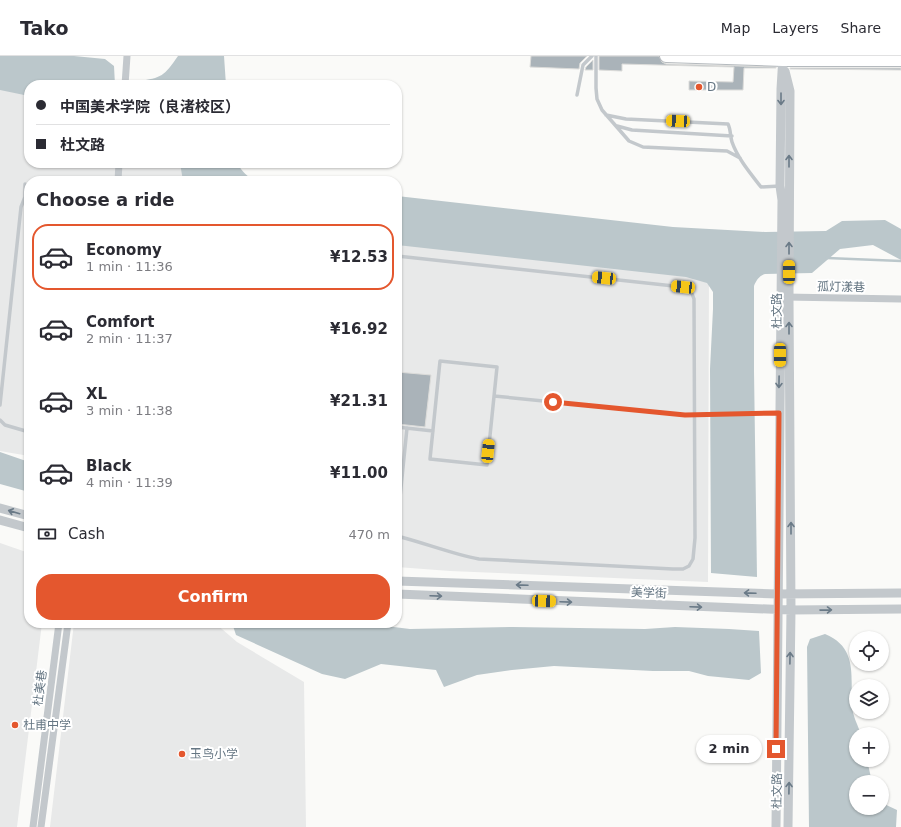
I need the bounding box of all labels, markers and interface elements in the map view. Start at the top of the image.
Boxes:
text: Tako [20,17,69,39]
text: Map [721,20,750,36]
text: Layers [772,20,819,36]
text: Share [841,20,881,36]
place label: D [707,80,716,94]
marker: D [694,82,704,92]
one-way arrow [777,92,785,105]
text: 中国美术学院（良渚校区） [60,98,240,116]
car [666,114,690,128]
text: 杜文路 [60,136,105,154]
one-way arrow [785,155,793,168]
text: Choose a ride [36,189,175,210]
icon: car [38,239,74,275]
text: Economy [86,241,162,259]
one-way arrow [785,242,793,255]
text: ¥12.53 [330,248,388,266]
text: 1 min · 11:36 [86,259,173,274]
car [783,260,795,284]
car [591,271,617,285]
car [670,280,696,294]
street label: 孤灯漾巷 [817,280,865,294]
street label: 杜文路 [770,293,784,329]
icon: car [38,311,74,347]
text: Comfort [86,313,154,331]
text: ¥16.92 [330,320,388,338]
one-way arrow [785,322,793,335]
text: 2 min · 11:37 [86,331,173,346]
car [774,343,786,367]
one-way arrow [775,375,783,388]
icon: car [38,383,74,419]
text: XL [86,385,107,403]
text: ¥21.31 [330,392,388,410]
route start [544,393,562,411]
text: 3 min · 11:38 [86,403,173,418]
car [481,438,495,464]
icon: car [38,455,74,491]
text: Black [86,457,132,475]
text: ¥11.00 [330,464,388,482]
text: 4 min · 11:39 [86,475,173,490]
one-way arrow [8,508,21,515]
one-way arrow [787,522,795,535]
icon: cash [36,523,58,545]
text: Cash [68,525,105,543]
text: 470 m [348,527,390,542]
button: Confirm [36,574,390,620]
one-way arrow [516,581,529,589]
street label: 美学街 [631,585,667,601]
one-way arrow [744,589,757,597]
one-way arrow [429,593,442,600]
car [532,595,556,607]
one-way arrow [559,598,572,605]
one-way arrow [689,603,702,610]
one-way arrow [819,606,832,614]
map controls [849,631,889,815]
button: locate [849,631,889,671]
one-way arrow [786,652,794,665]
street label: 杜美巷 [31,669,49,707]
button: layers [849,679,889,719]
place label: 杜甫中学 [23,718,71,732]
marker: 杜甫中学 [10,720,20,730]
button: + [849,727,889,767]
callout: 2 min [696,735,762,763]
route end [767,740,785,758]
text: 2 min [709,741,749,756]
place label: 玉鸟小学 [190,747,238,761]
marker: 玉鸟小学 [177,749,187,759]
street label: 杜文路 [770,773,784,809]
button: − [849,775,889,815]
one-way arrow [785,782,792,795]

